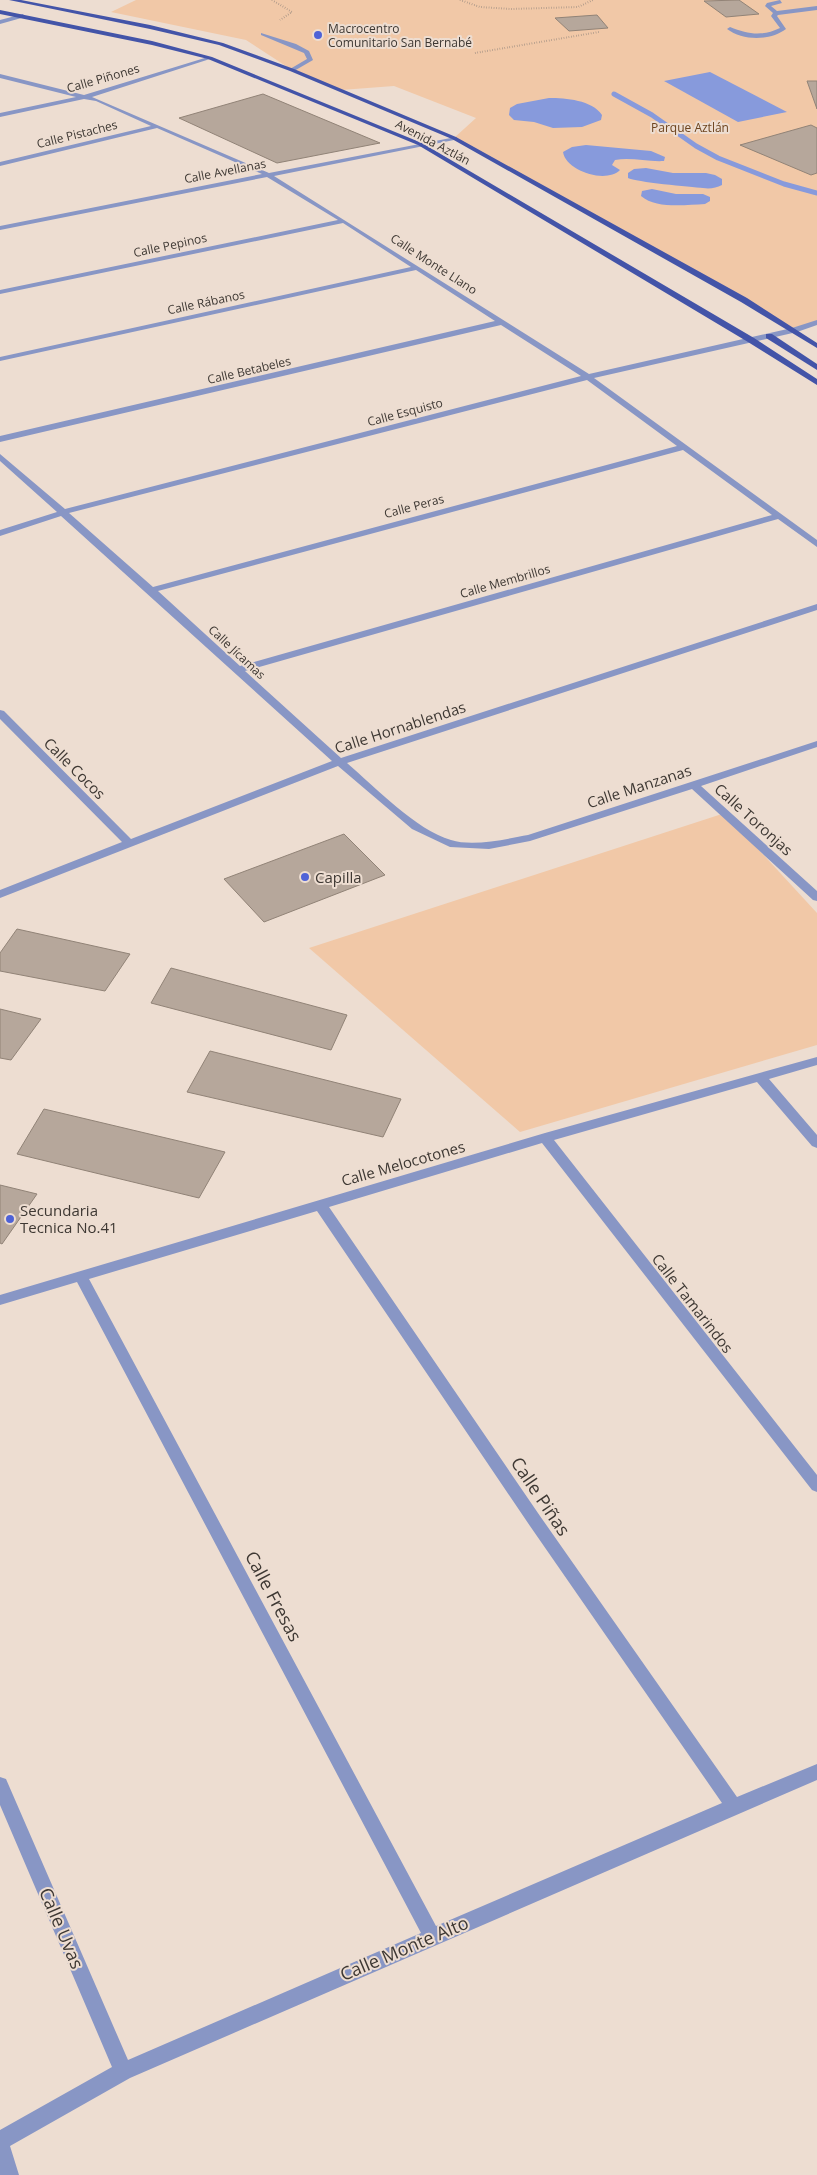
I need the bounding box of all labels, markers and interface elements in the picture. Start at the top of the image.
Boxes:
place label: Macrocentro Comunitario San Bernabé [328,20,472,51]
marker: Macrocentro Comunitario San Bernabé [312,29,324,41]
street label: Calle Piñones [65,59,142,96]
street label: Avenida Aztlán [393,115,473,169]
street label: Calle Pistaches [35,116,119,152]
park label: Parque Aztlán [651,119,729,136]
street label: Calle Avellanas [183,155,268,187]
street label: Calle Pepinos [132,229,209,261]
street label: Calle Monte Llano [387,230,481,298]
street label: Calle Rábanos [166,285,246,318]
street label: Calle Betabeles [206,352,293,388]
street label: Calle Esquisto [365,394,445,430]
street label: Calle Peras [382,490,446,522]
street label: Calle Membrillos [458,560,552,602]
street label: Calle Jícamas [205,621,269,683]
street label: Calle Hornablendas [332,696,468,758]
street label: Calle Cocos [40,733,110,803]
street label: Calle Manzanas [584,760,694,812]
street label: Calle Toronjas [711,779,797,859]
place label: Capilla [315,867,362,887]
marker: Capilla [299,871,311,883]
street label: Calle Melocotones [339,1136,467,1190]
place label: Secundaria Tecnica No.41 [20,1200,118,1237]
marker: Secundaria Tecnica No.41 [4,1213,16,1225]
street label: Calle Tamarindos [648,1249,738,1357]
street label: Calle Piñas [506,1452,576,1540]
street label: Calle Fresas [240,1547,308,1645]
street label: Calle Uvas [34,1884,90,1972]
street label: Calle Monte Alto [336,1910,472,1986]

